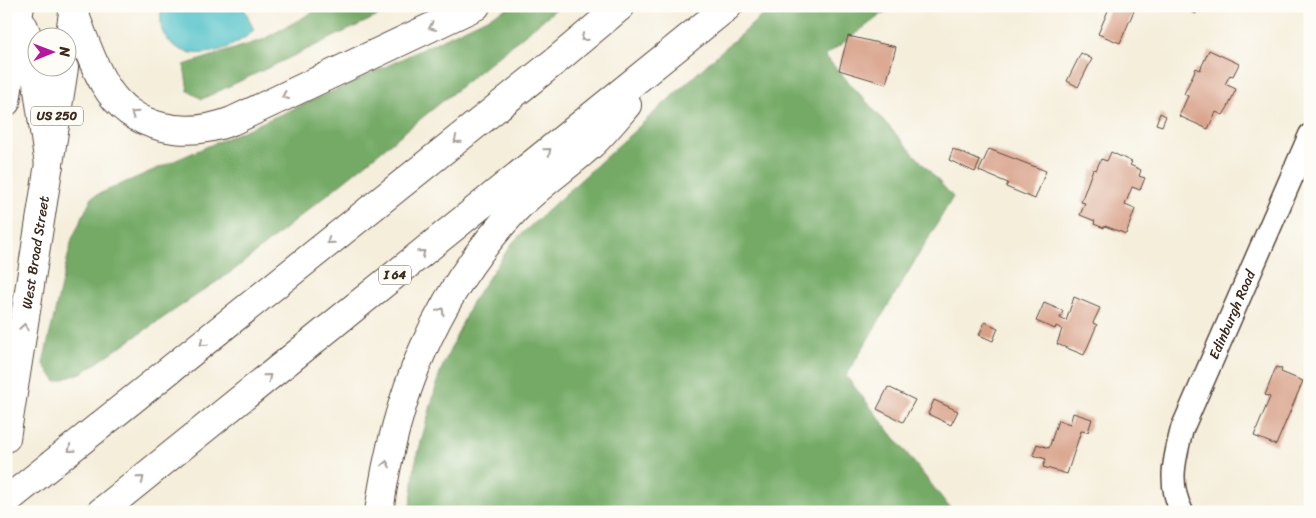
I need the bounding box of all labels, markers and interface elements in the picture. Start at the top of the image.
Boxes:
one-way arrow [429,21,438,31]
north arrow [28,28,78,78]
one-way arrow [580,32,589,41]
text: N [52,46,77,57]
one-way arrow [281,90,290,101]
road number: US 250 [31,106,83,125]
one-way arrow [130,111,139,120]
one-way arrow [454,134,463,142]
one-way arrow [543,148,552,157]
street label: West Broad Street [14,194,56,311]
one-way arrow [327,236,336,244]
one-way arrow [416,251,425,259]
street label: Edinburgh Road [1201,264,1263,363]
road number: I 64 [379,266,411,284]
one-way arrow [434,308,444,317]
one-way arrow [18,323,28,331]
one-way arrow [200,338,209,347]
one-way arrow [262,374,272,383]
one-way arrow [68,443,77,451]
one-way arrow [380,459,391,468]
one-way arrow [136,475,145,484]

